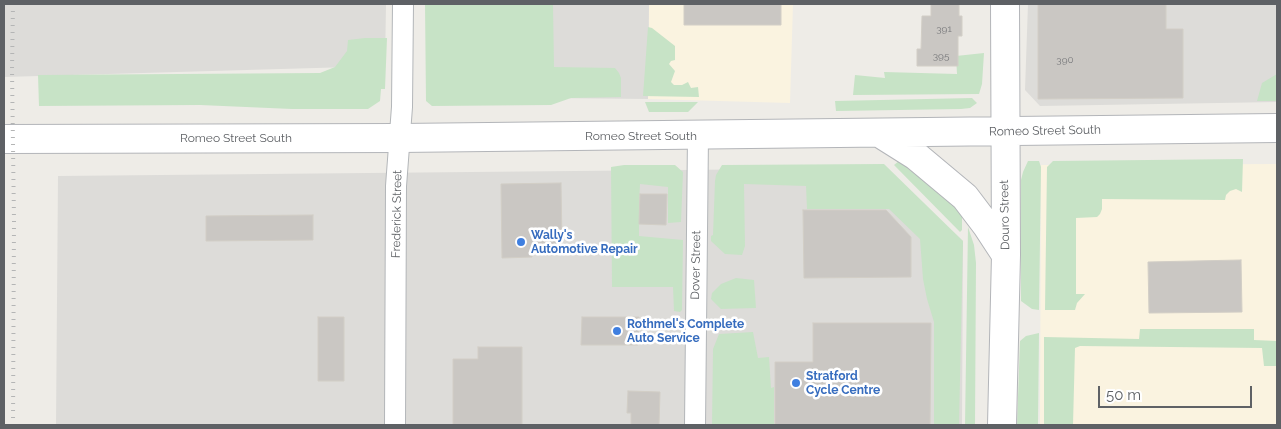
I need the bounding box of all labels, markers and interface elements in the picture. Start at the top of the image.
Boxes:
house number: 391 [936,23,952,35]
house number: 395 [933,50,949,62]
house number: 390 [1056,54,1074,66]
street label: Romeo Street South [989,123,1101,139]
street label: Romeo Street South [585,129,697,143]
street label: Romeo Street South [180,131,292,145]
street label: Frederick Street [389,170,405,258]
street label: Douro Street [997,180,1013,250]
place label: Wally's Automotive Repair [531,228,638,256]
street label: Dover Street [688,230,704,300]
marker: Wally's Automotive Repair [515,236,527,248]
place label: Rothmel's Complete Auto Service [627,317,744,345]
marker: Rothmel's Complete Auto Service [611,325,623,337]
place label: Stratford Cycle Centre [806,369,880,397]
scale bar [1101,376,1255,408]
marker: Stratford Cycle Centre [790,377,802,389]
text: 50 m [1106,386,1141,404]

